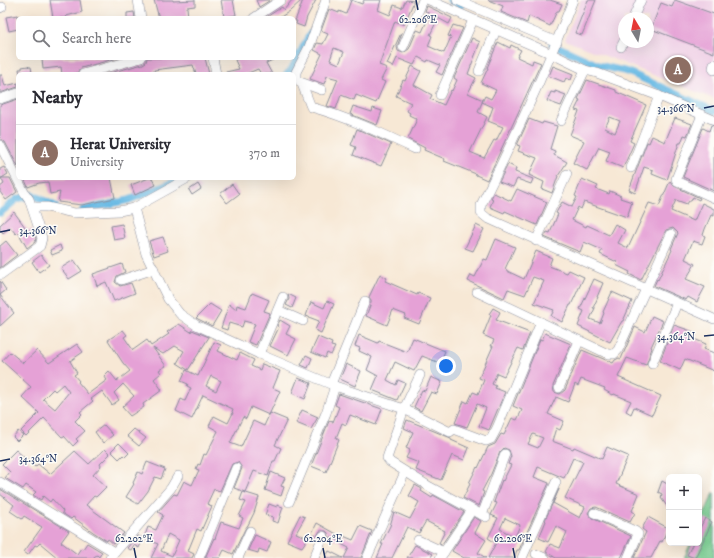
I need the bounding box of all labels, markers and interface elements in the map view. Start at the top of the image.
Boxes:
north arrow [618,12,654,48]
text: 62.206°E [399,14,437,26]
search box [16,16,296,60]
icon: search [30,27,52,49]
text: Search here [62,29,131,48]
pin: A [665,55,691,85]
text: Nearby [32,87,82,109]
text: 34.366°N [657,103,695,115]
text: Herat University [70,135,171,154]
text: A [41,145,49,161]
text: 370 m [249,145,280,161]
text: University [70,154,124,170]
text: 34.366°N [19,225,57,237]
text: 34.364°N [657,331,695,343]
your location [436,356,456,376]
text: 34.364°N [19,453,57,465]
map controls [666,474,702,546]
button: + [666,474,702,510]
button: − [666,510,702,546]
text: 62.202°E [115,533,153,545]
text: 62.204°E [304,533,342,545]
text: 62.206°E [494,533,532,545]

